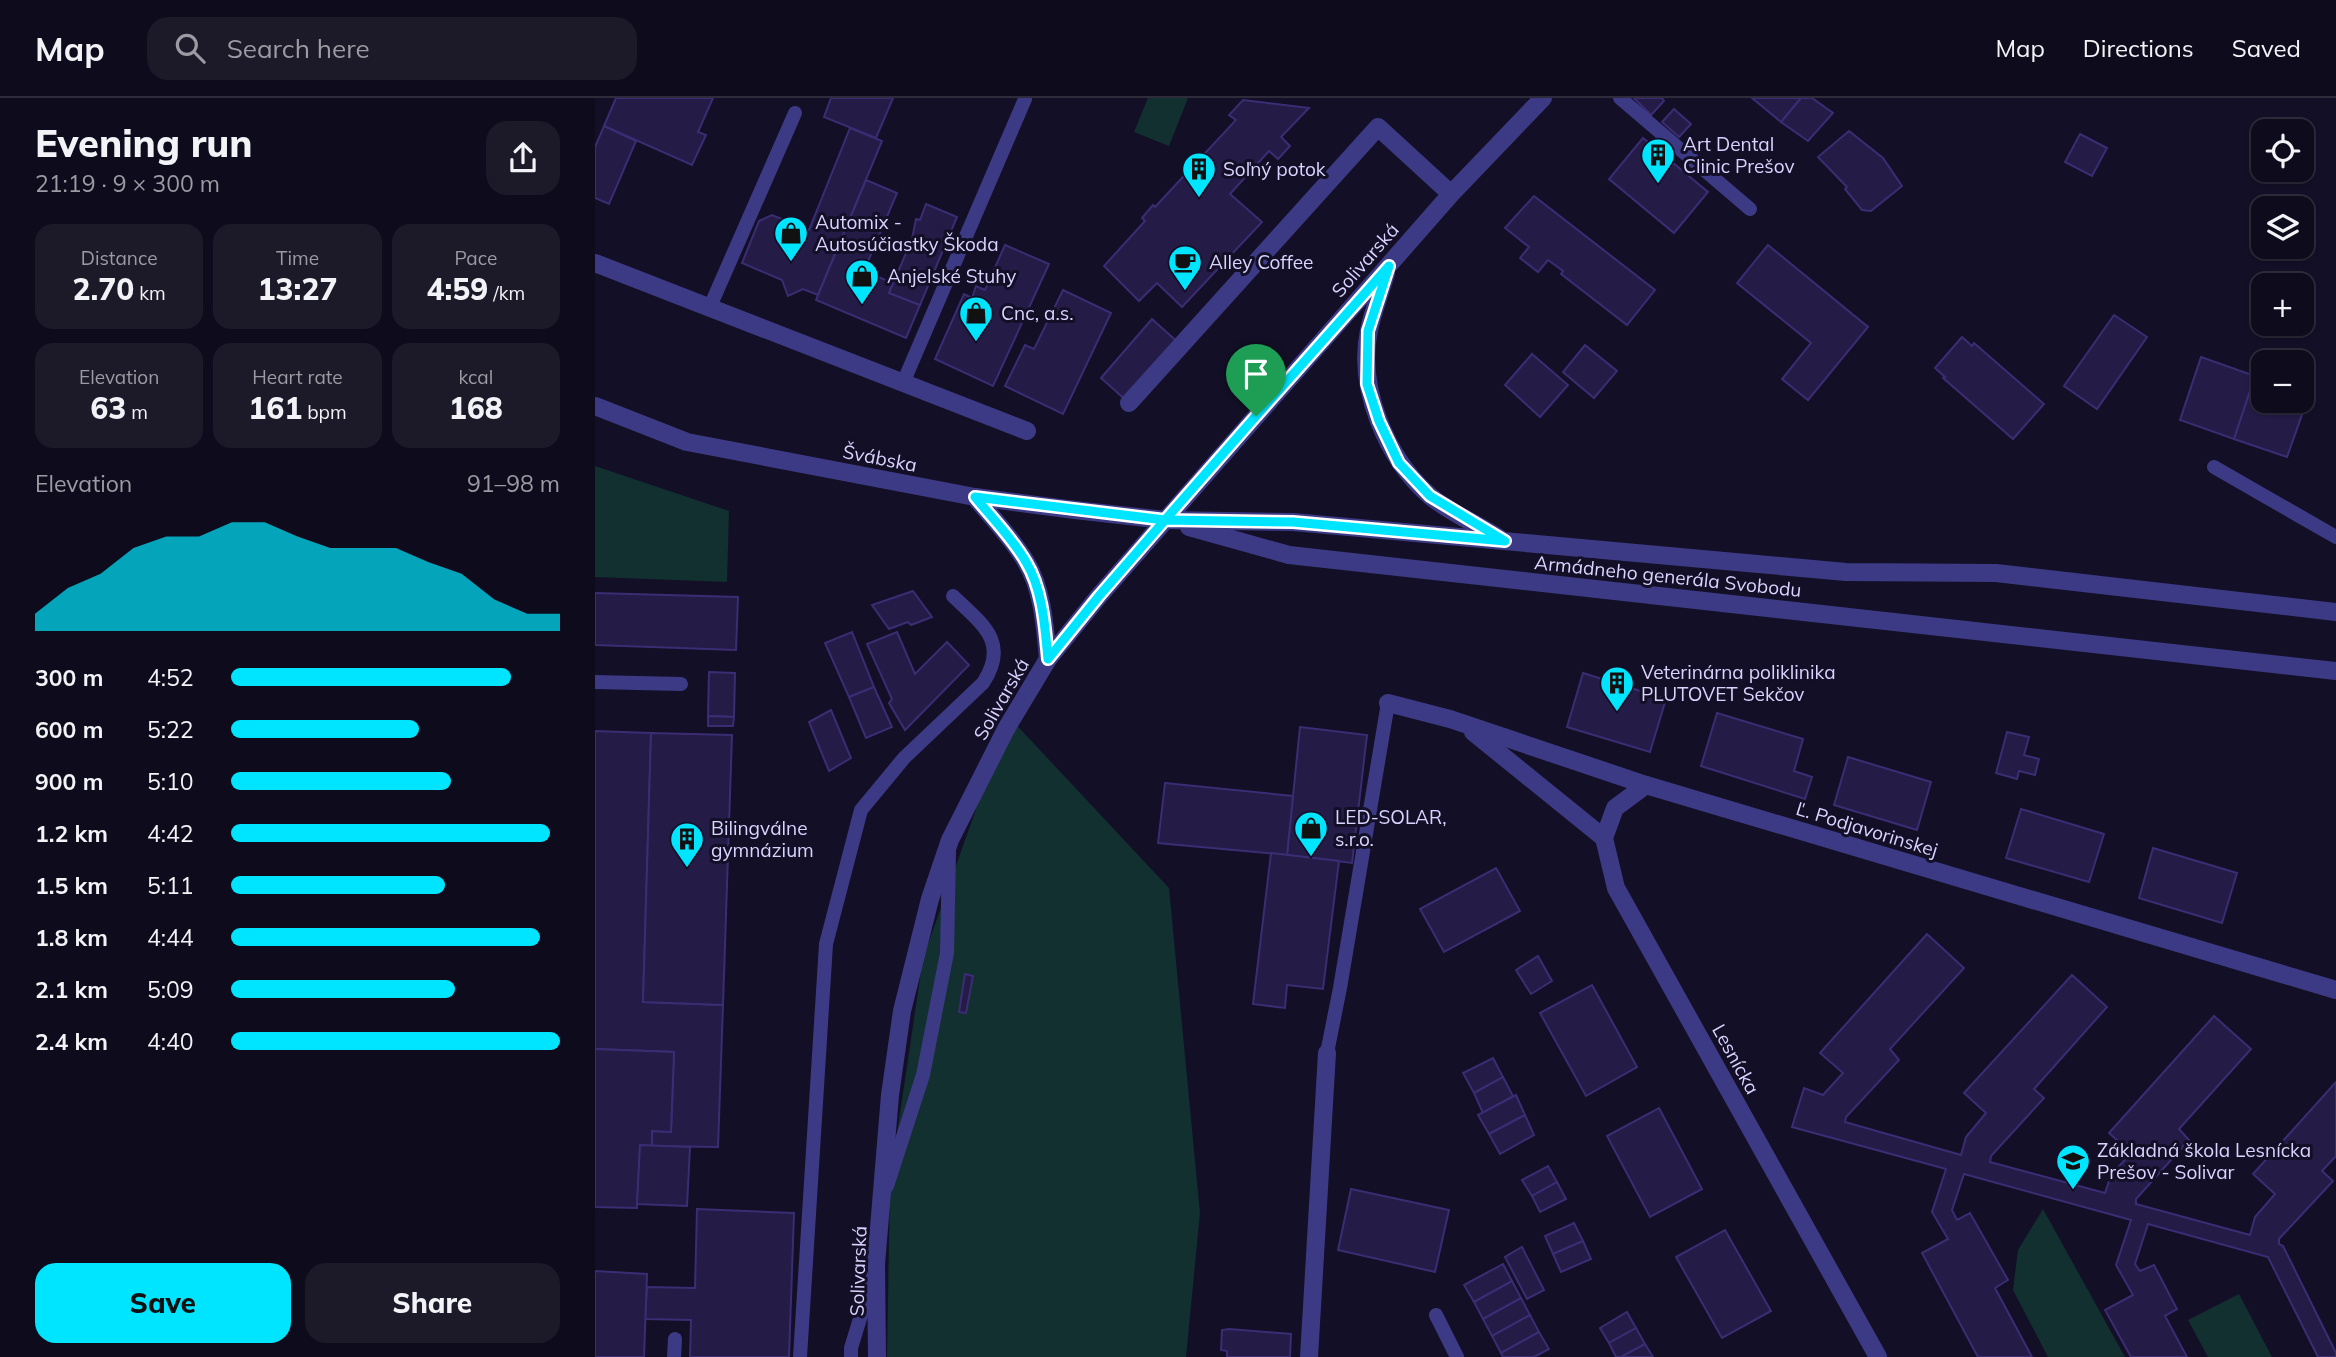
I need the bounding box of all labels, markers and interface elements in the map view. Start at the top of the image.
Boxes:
search box [147,17,637,80]
text: Map [35,28,105,69]
icon: search [171,29,209,67]
text: Search here [227,32,370,65]
text: Map [1995,33,2045,63]
text: Directions [2083,33,2194,63]
text: Saved [2232,33,2301,63]
text: Evening run [35,119,253,167]
map controls [2251,119,2314,413]
button: locate [2251,119,2314,182]
button: share [486,121,560,195]
place label: Art Dental Clinic Prešov [1683,132,1795,178]
building icon: Art Dental Clinic Prešov [1639,136,1677,185]
building icon: Soľný potok [1180,150,1218,199]
place label: Soľný potok [1223,157,1326,181]
text: 21:19 · 9 × 300 m [35,169,220,198]
button: layers [2251,196,2314,259]
place label: Automix - Autosúčiastky Škoda [815,210,999,256]
shop icon: Automix - Autosúčiastky Škoda [772,214,810,263]
street label: Solivarská [1326,218,1404,302]
cafe icon: Alley Coffee [1166,243,1204,292]
text: Distance [81,246,158,270]
text: Time [276,246,319,270]
text: Pace [454,246,497,270]
place label: Alley Coffee [1209,250,1313,274]
shop icon: Anjelské Stuhy [843,257,881,306]
place label: Anjelské Stuhy [887,264,1016,288]
text: 2.70 [73,270,134,308]
text: 13:27 [258,270,337,308]
text: 4:59 [427,270,488,308]
button: + [2251,273,2314,336]
text: km [134,281,166,305]
text: /km [488,281,525,305]
shop icon: Cnc, a.s. [957,294,995,343]
place label: Cnc, a.s. [1001,301,1074,325]
pin [1226,344,1286,416]
button: − [2251,350,2314,413]
icon: arrive [1237,355,1275,393]
text: Elevation [79,365,159,389]
text: Heart rate [252,365,343,389]
text: kcal [458,365,493,389]
text: 63 [90,389,126,427]
text: 161 [248,389,302,427]
text: 168 [449,389,503,427]
text: m [126,400,148,424]
text: bpm [302,400,347,424]
street label: Švábska [841,439,919,477]
text: Elevation [35,469,132,498]
text: 91–98 m [467,469,560,498]
street label: Armádneho generála Svobodu [1533,550,1803,602]
street label: Solivarská [968,654,1034,744]
place label: Veterinárna poliklinika PLUTOVET Sekčov [1641,660,1836,706]
text: 300 m [35,663,103,692]
text: 4:52 [147,663,194,692]
building icon: Veterinárna poliklinika PLUTOVET Sekčov [1598,664,1636,713]
text: 600 m [35,715,103,744]
text: 5:22 [147,715,194,744]
text: 900 m [35,767,103,796]
text: 5:10 [147,767,194,796]
street label: Ľ. Podjavorinskej [1793,796,1941,862]
place label: LED-SOLAR, s.r.o. [1335,805,1447,851]
shop icon: LED-SOLAR, s.r.o. [1292,809,1330,858]
place label: Bilingválne gymnázium [711,816,814,862]
text: 1.2 km [35,819,108,848]
text: 4:42 [147,819,194,848]
building icon: Bilingválne gymnázium [668,820,706,869]
text: 1.5 km [35,871,108,900]
text: 5:11 [147,871,194,900]
text: 1.8 km [35,923,108,952]
text: 4:44 [147,923,194,952]
text: 2.1 km [35,975,108,1004]
text: 5:09 [147,975,194,1004]
street label: Lesnícka [1707,1020,1765,1098]
text: 2.4 km [35,1027,108,1056]
text: 4:40 [147,1027,194,1056]
place label: Základná škola Lesnícka Prešov - Solivar [2097,1138,2311,1184]
school or university icon: Základná škola Lesnícka Prešov - Solivar [2054,1142,2092,1191]
street label: Solivarská [844,1225,872,1317]
button: Save [35,1263,291,1343]
button: Share [305,1263,560,1343]

